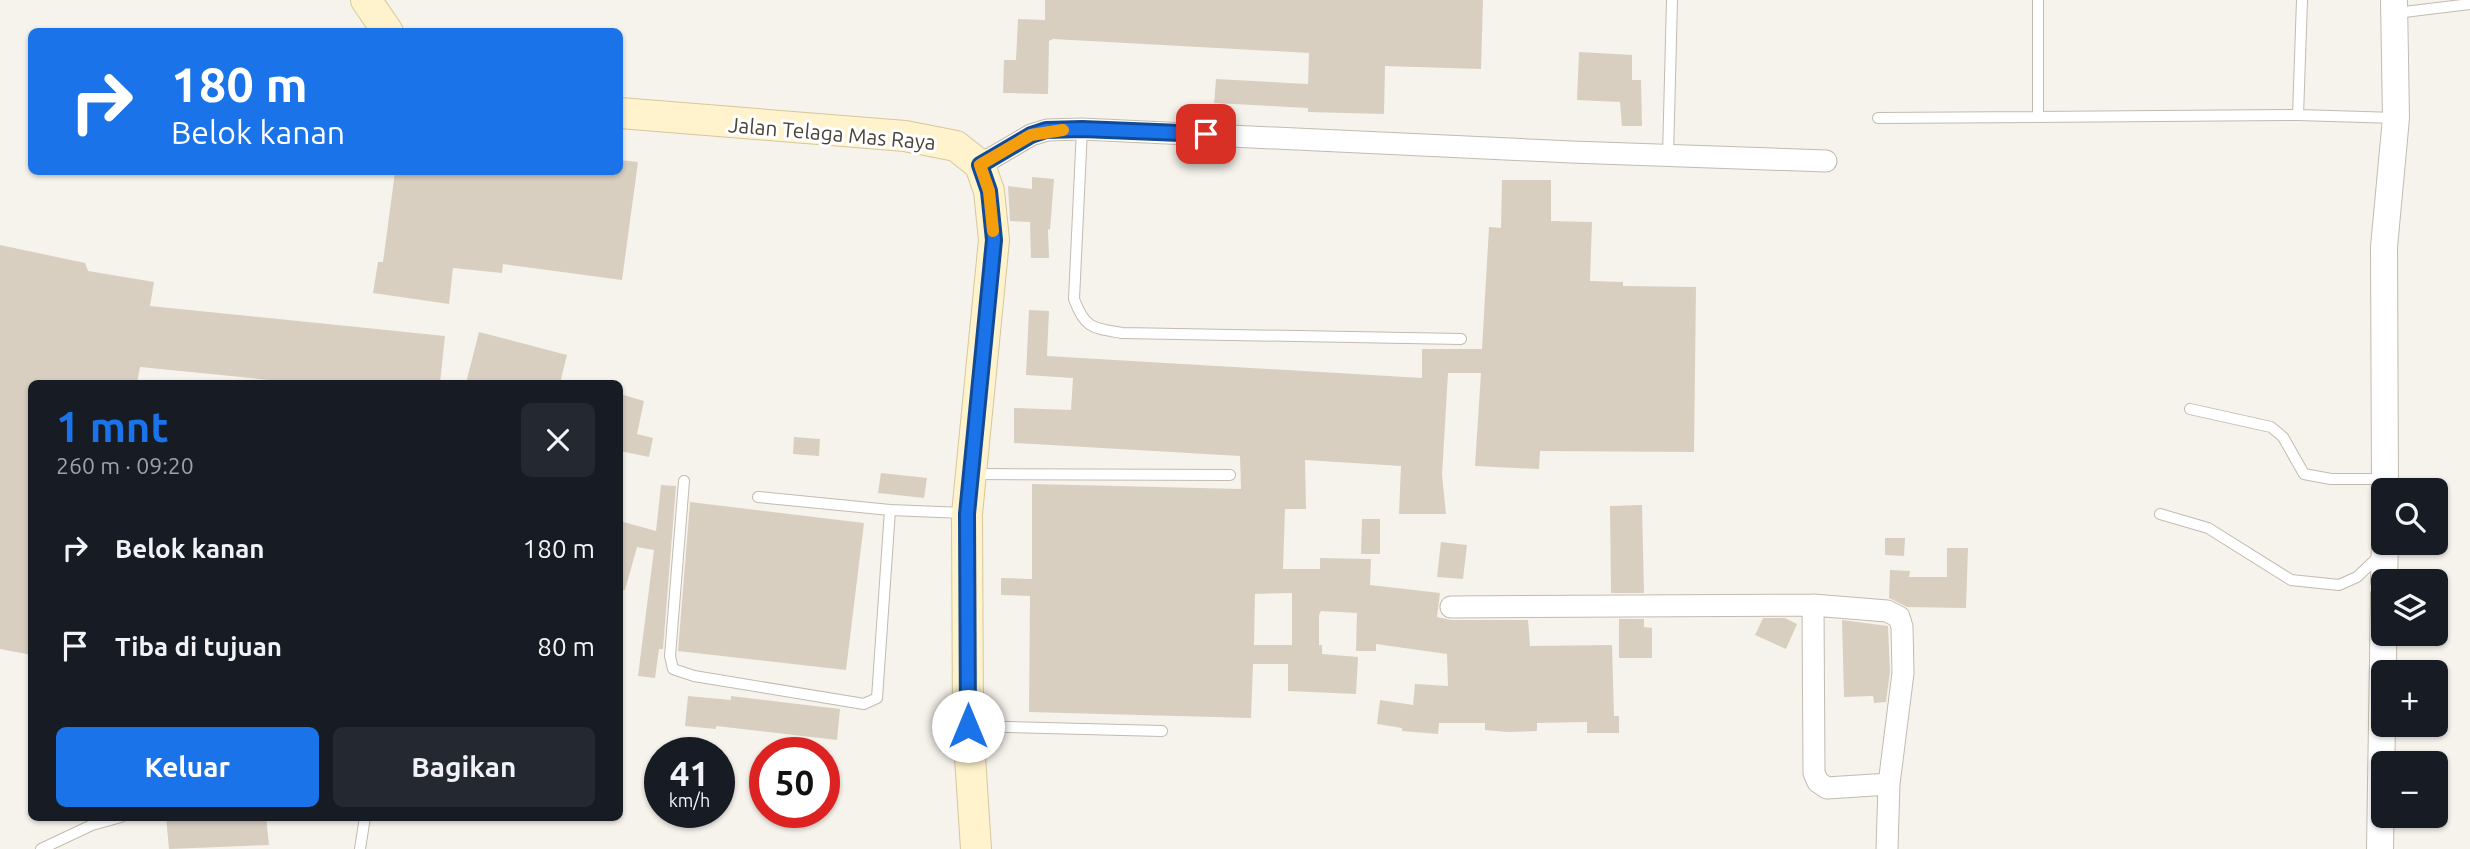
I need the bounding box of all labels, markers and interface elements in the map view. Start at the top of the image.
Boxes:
icon: right [56,56,147,147]
text: 180 m [171,56,308,111]
pin [1176,104,1236,164]
street label: Jalan Telaga Mas Raya [727,112,937,154]
text: Belok kanan [171,114,345,150]
icon: arrive [1187,115,1225,153]
text: 1 mnt [56,403,169,450]
button: close [521,403,595,477]
text: 260 m · 09:20 [56,453,194,478]
map controls [2371,478,2448,828]
button: search [2371,478,2448,555]
icon: right [56,529,94,567]
text: Belok kanan [115,534,265,563]
text: 180 m [523,534,595,563]
button: layers [2371,569,2448,646]
icon: arrive [56,627,94,665]
text: Tiba di tujuan [115,632,282,661]
text: 80 m [537,632,595,661]
button: + [2371,660,2448,737]
position arrow [931,689,1005,763]
button: Keluar [56,727,319,807]
button: Bagikan [333,727,595,807]
speed limit sign: 50 [749,737,840,828]
button: − [2371,751,2448,828]
text: 41 [670,753,709,793]
text: km/h [669,790,710,810]

